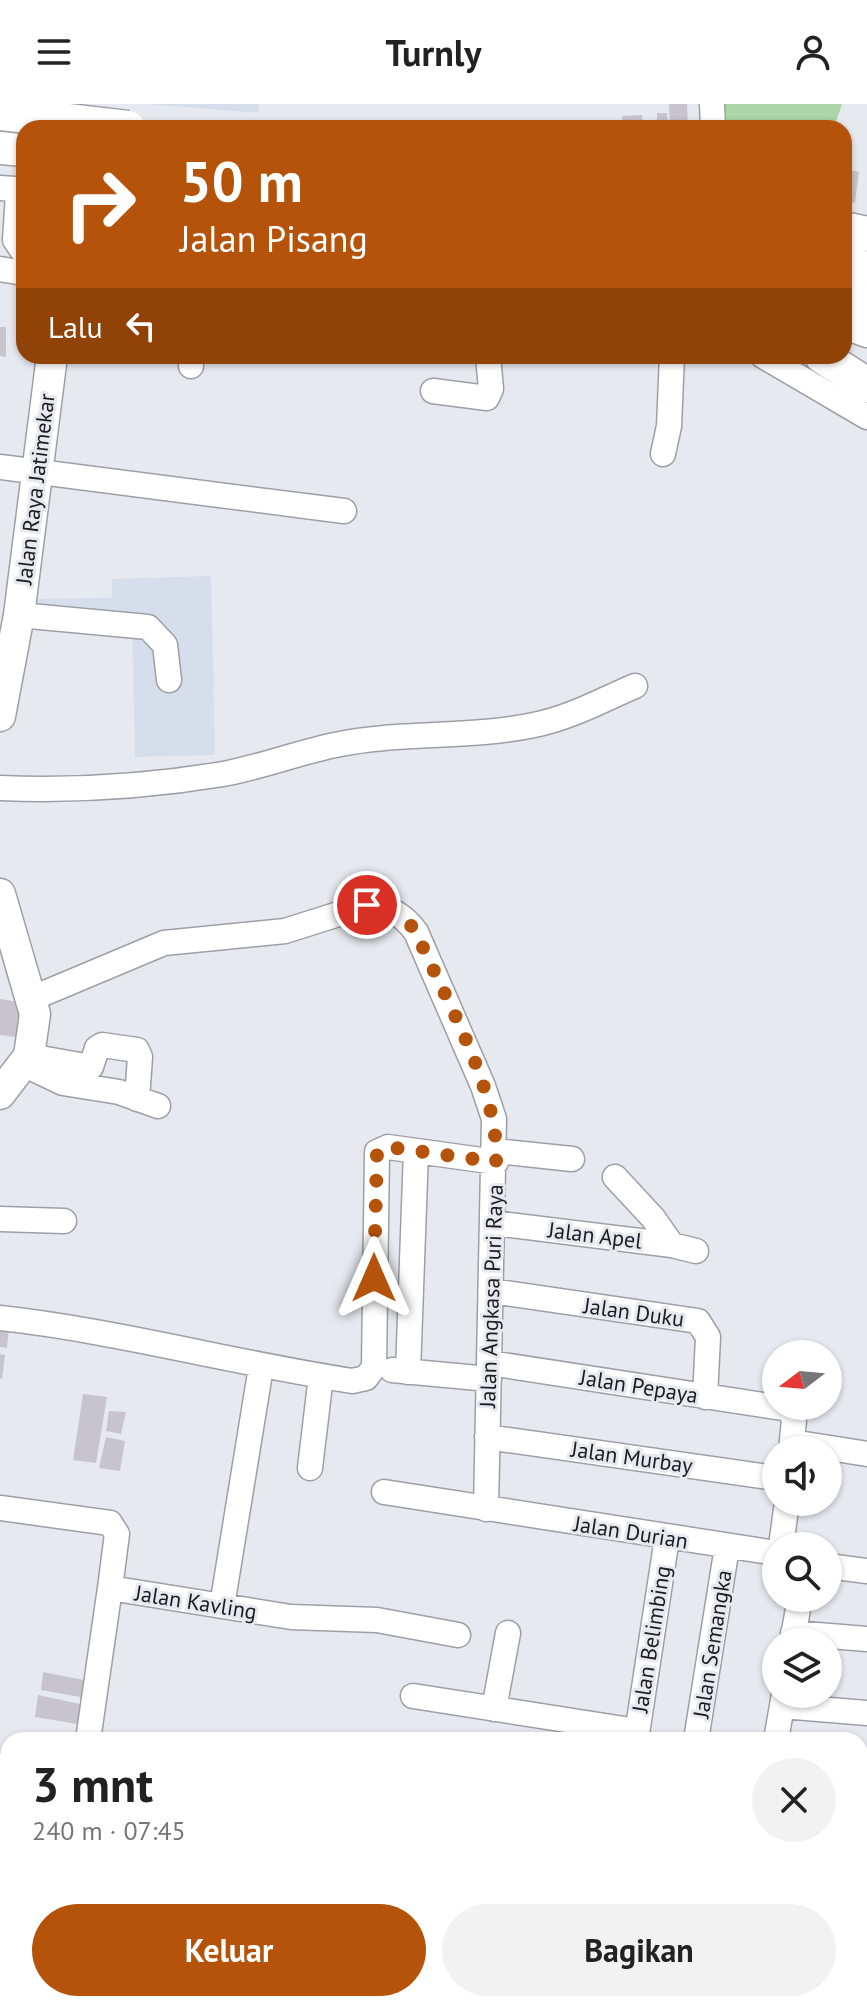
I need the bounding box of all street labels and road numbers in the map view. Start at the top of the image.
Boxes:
street label: Jalan Raya Jatimekar [9,391,61,587]
street label: Jalan Angkasa Puri Raya [473,1184,509,1409]
street label: Jalan Apel [546,1215,644,1255]
street label: Jalan Duku [581,1291,686,1333]
street label: Jalan Pepaya [577,1363,700,1409]
street label: Jalan Murbay [568,1434,695,1479]
street label: Jalan Durian [571,1509,690,1555]
street label: Jalan Belimbing [625,1564,676,1715]
street label: Jalan Semangka [686,1568,738,1721]
street label: Jalan Kavling [132,1578,259,1625]

